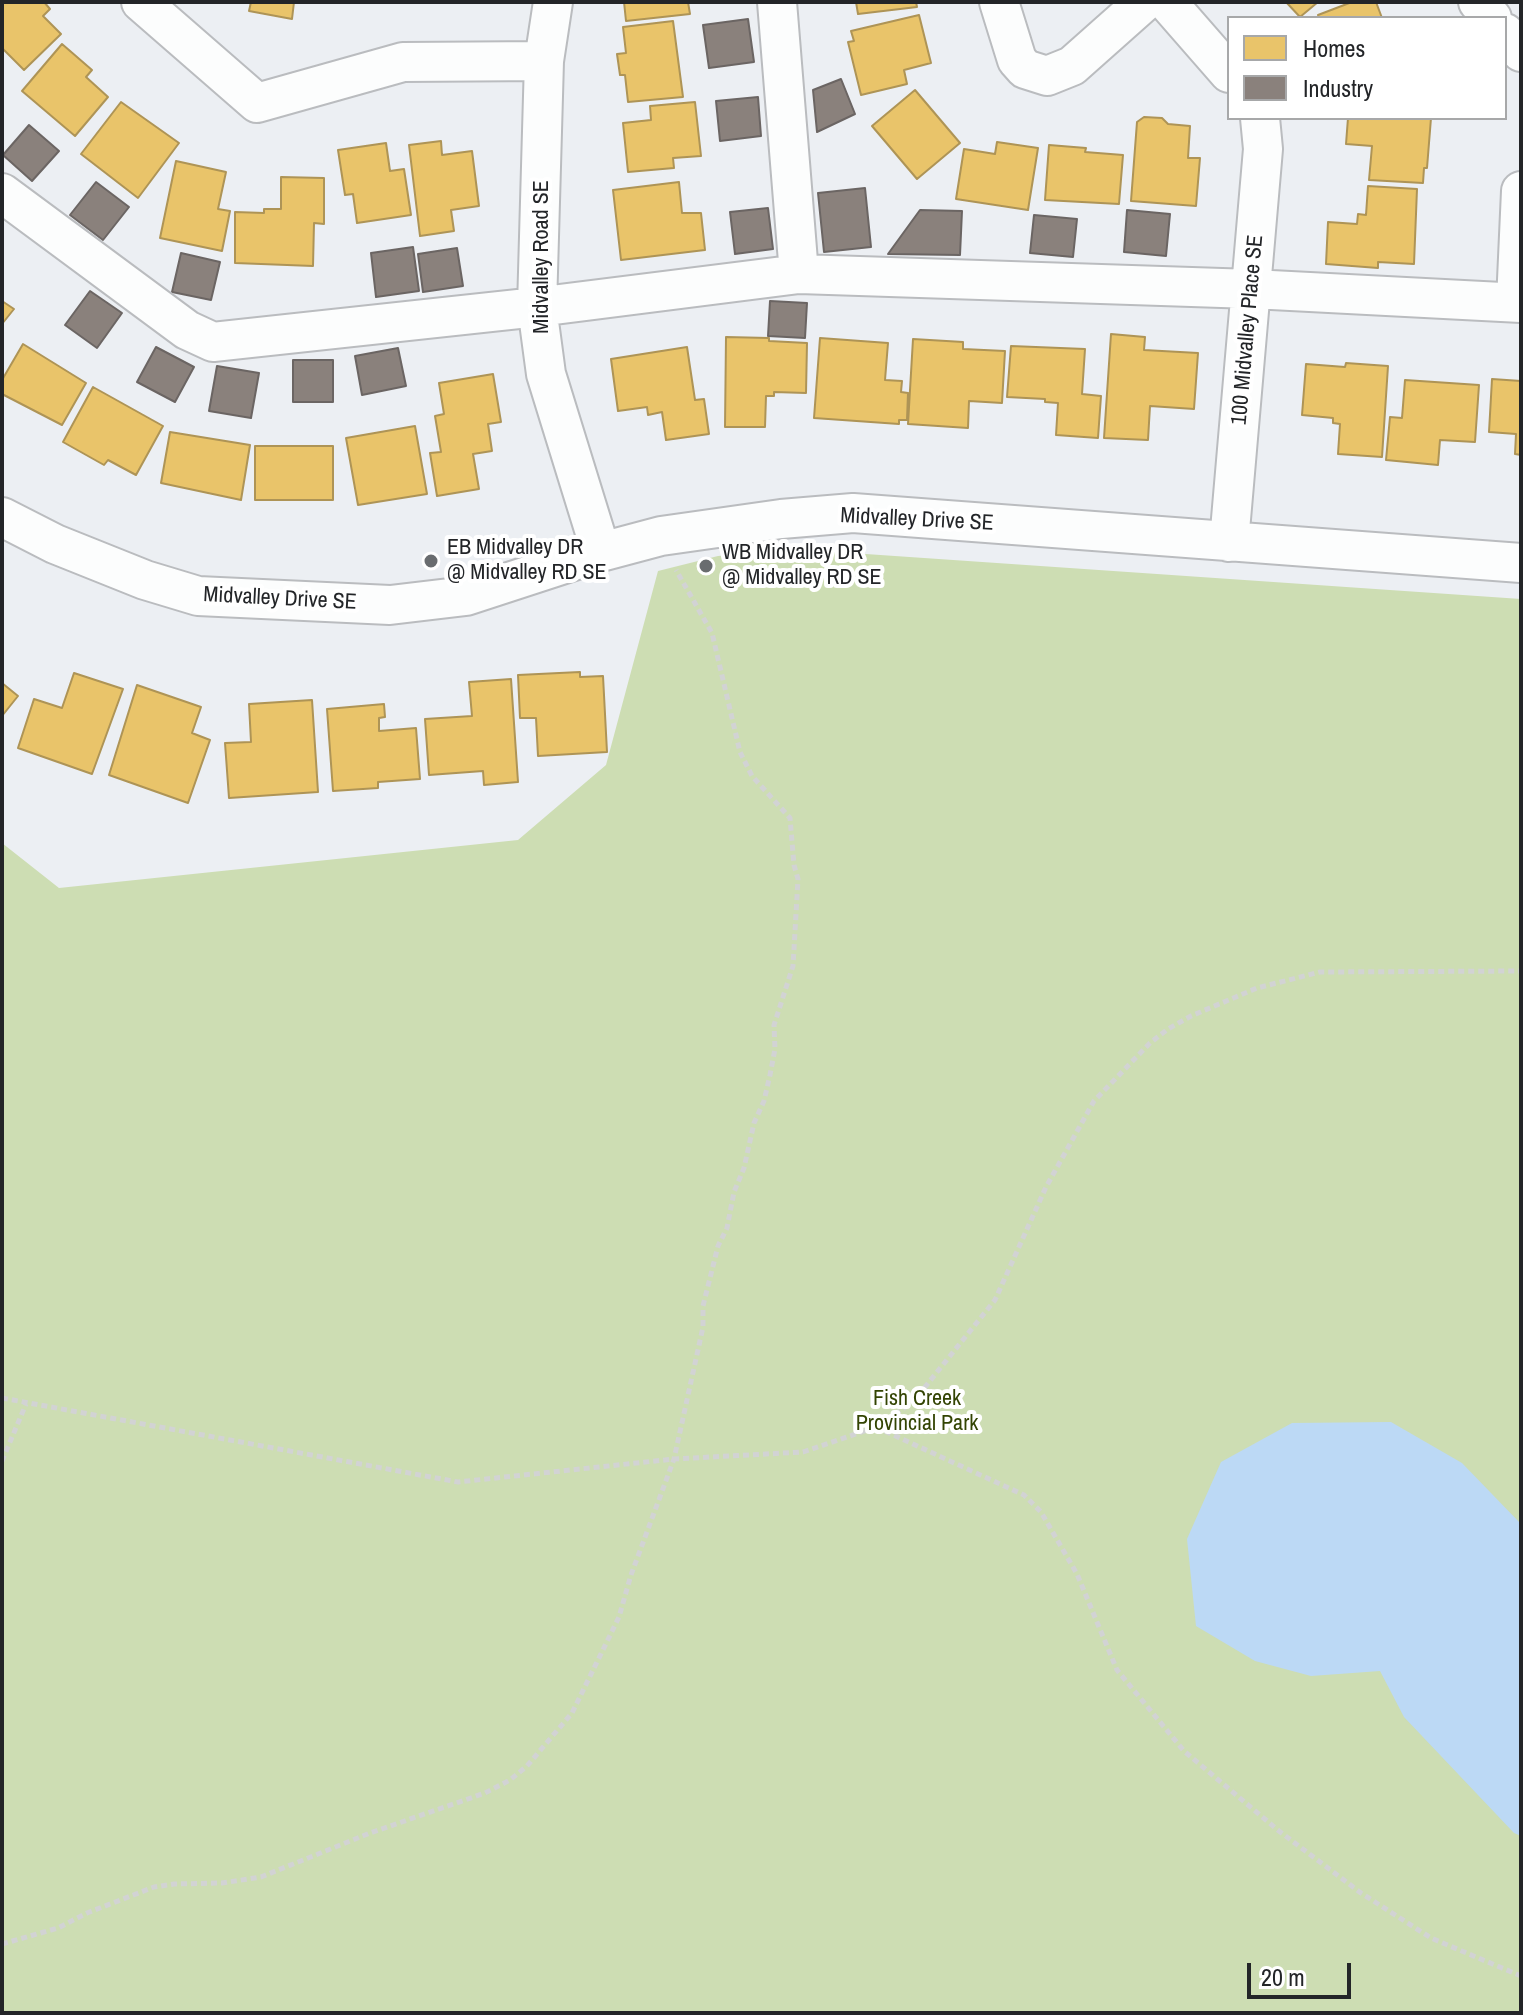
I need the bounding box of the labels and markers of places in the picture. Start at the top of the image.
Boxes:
place label: EB Midvalley DR @ Midvalley RD SE [447,535,607,586]
place label: WB Midvalley DR @ Midvalley RD SE [722,540,882,592]
marker: EB Midvalley DR @ Midvalley RD SE [422,552,440,570]
marker: WB Midvalley DR @ Midvalley RD SE [697,557,715,575]

